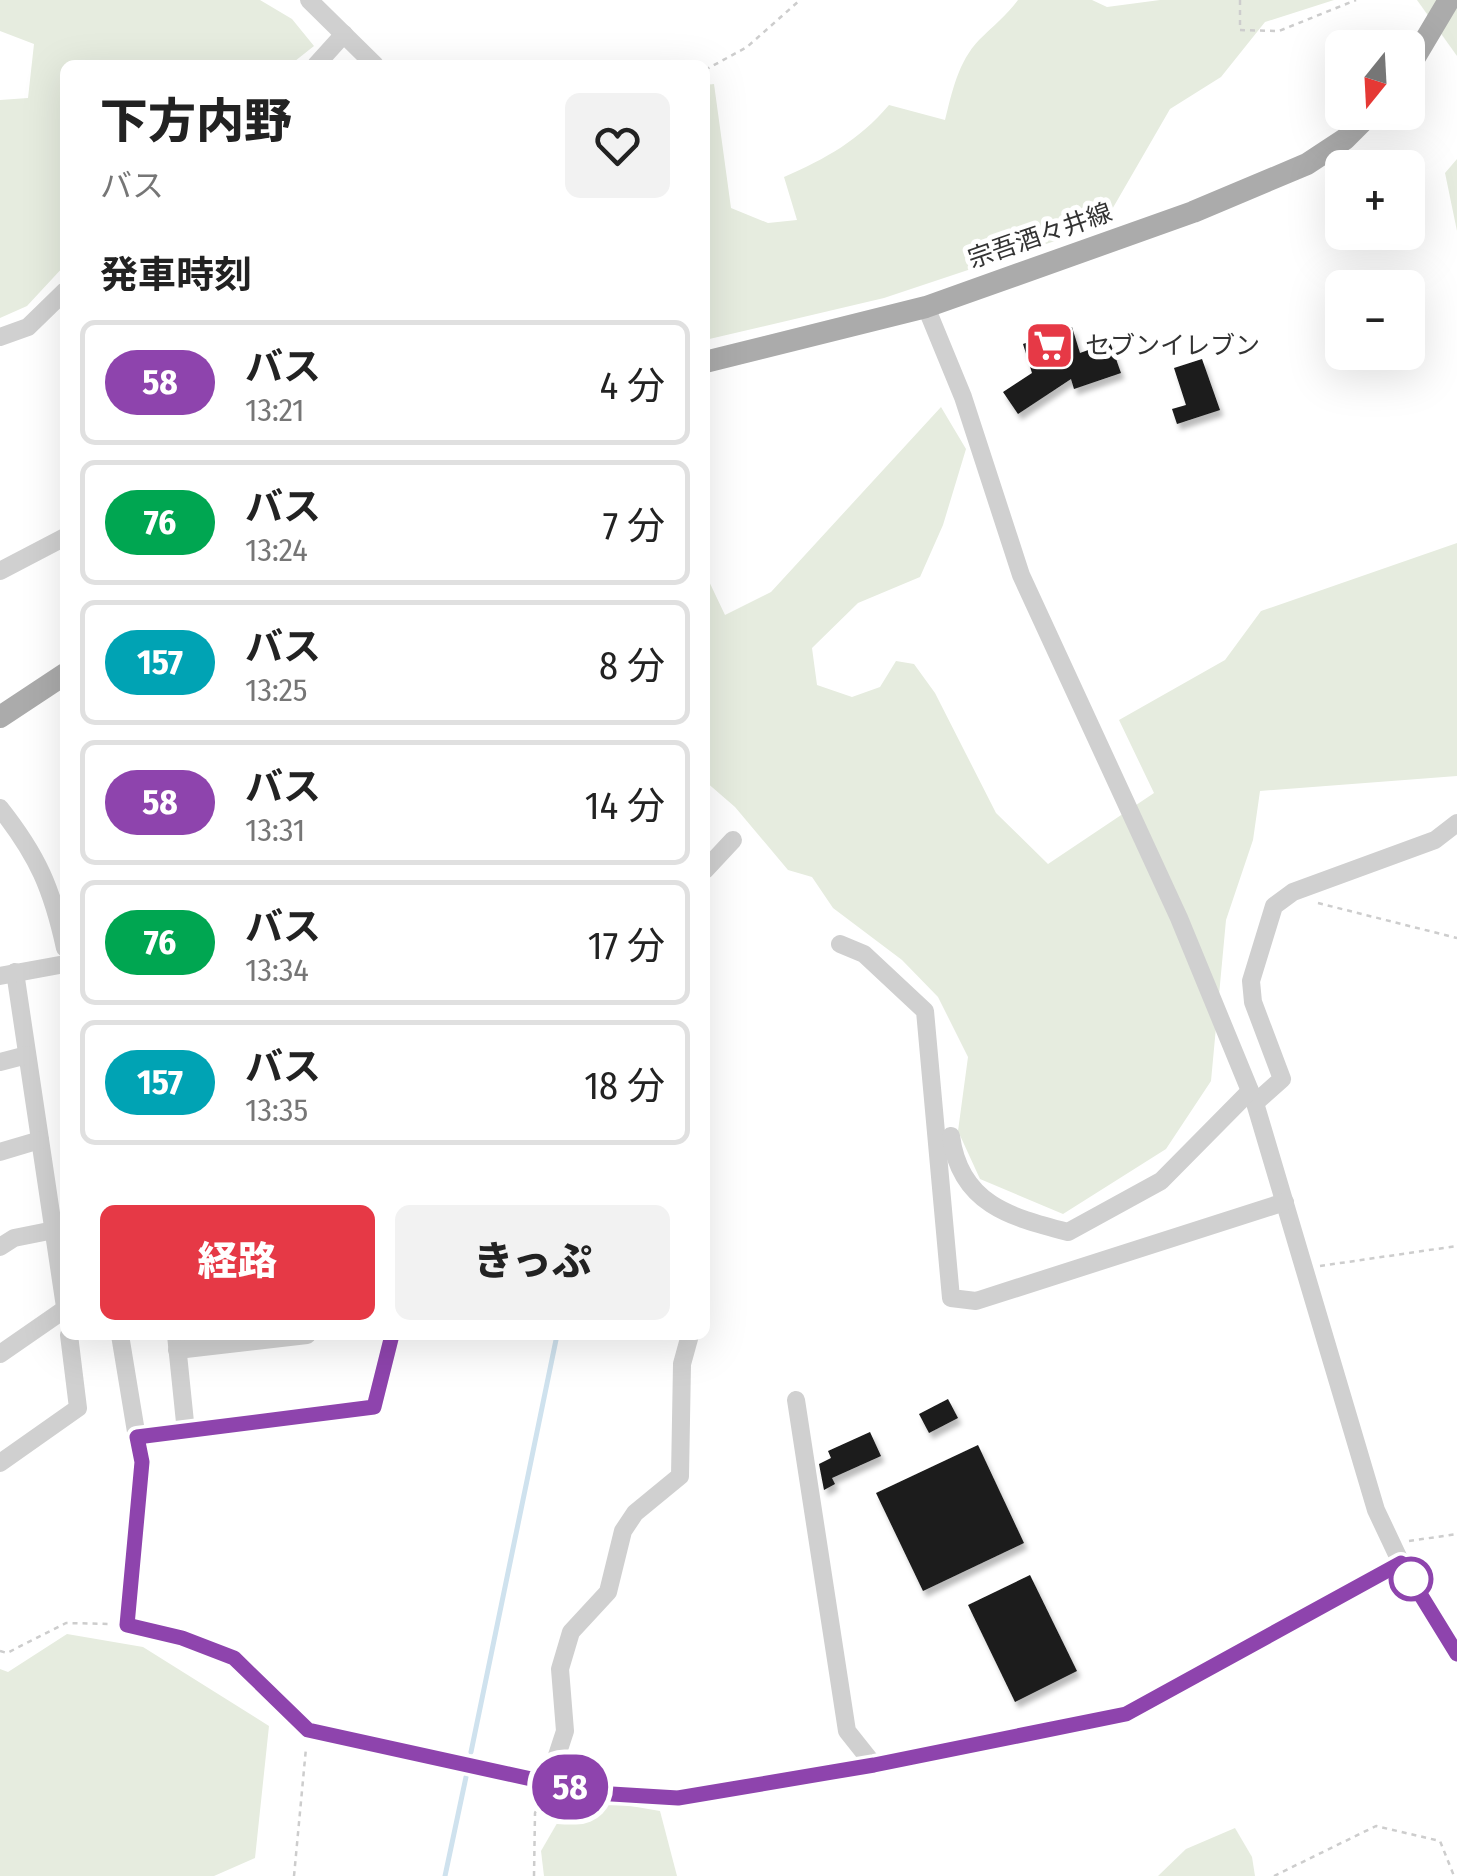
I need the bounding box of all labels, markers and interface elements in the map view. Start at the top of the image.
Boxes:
north arrow [1325,30,1425,130]
map controls [1325,30,1425,370]
text: 下方内野 [100,93,292,151]
button: heart [565,93,670,198]
button: + [1325,150,1425,250]
text: バス [100,167,164,205]
street label: 宗吾酒々井線 [964,197,1116,275]
text: 発車時刻 [100,252,252,298]
button: − [1325,270,1425,370]
supermarket icon: セブンイレブン [1024,320,1076,372]
place label: セブンイレブン [1085,331,1260,361]
text: バス [245,344,321,390]
text: 58 [142,361,178,403]
text: 4 分 [600,363,665,409]
text: 13:21 [245,391,305,429]
text: バス [245,484,321,530]
text: 76 [144,501,176,543]
text: 7 分 [603,503,665,549]
text: 13:24 [245,531,308,569]
text: バス [245,624,321,670]
text: 157 [137,641,183,683]
text: 8 分 [599,643,665,689]
text: 13:25 [245,671,308,709]
text: バス [245,764,321,810]
text: 58 [142,781,178,823]
text: 14 分 [585,783,665,829]
text: 13:31 [245,811,305,849]
text: バス [245,904,321,950]
text: 76 [144,921,176,963]
text: 17 分 [588,923,665,969]
text: 13:34 [245,951,309,989]
text: バス [245,1044,321,1090]
text: 157 [137,1061,183,1103]
text: 18 分 [584,1063,665,1109]
text: 13:35 [245,1091,308,1129]
button: 経路 [100,1205,375,1320]
button: きっぷ [395,1205,670,1320]
unlabelled marker [1390,1558,1432,1600]
line badge: 58 [525,1754,615,1820]
text: 58 [552,1766,588,1808]

